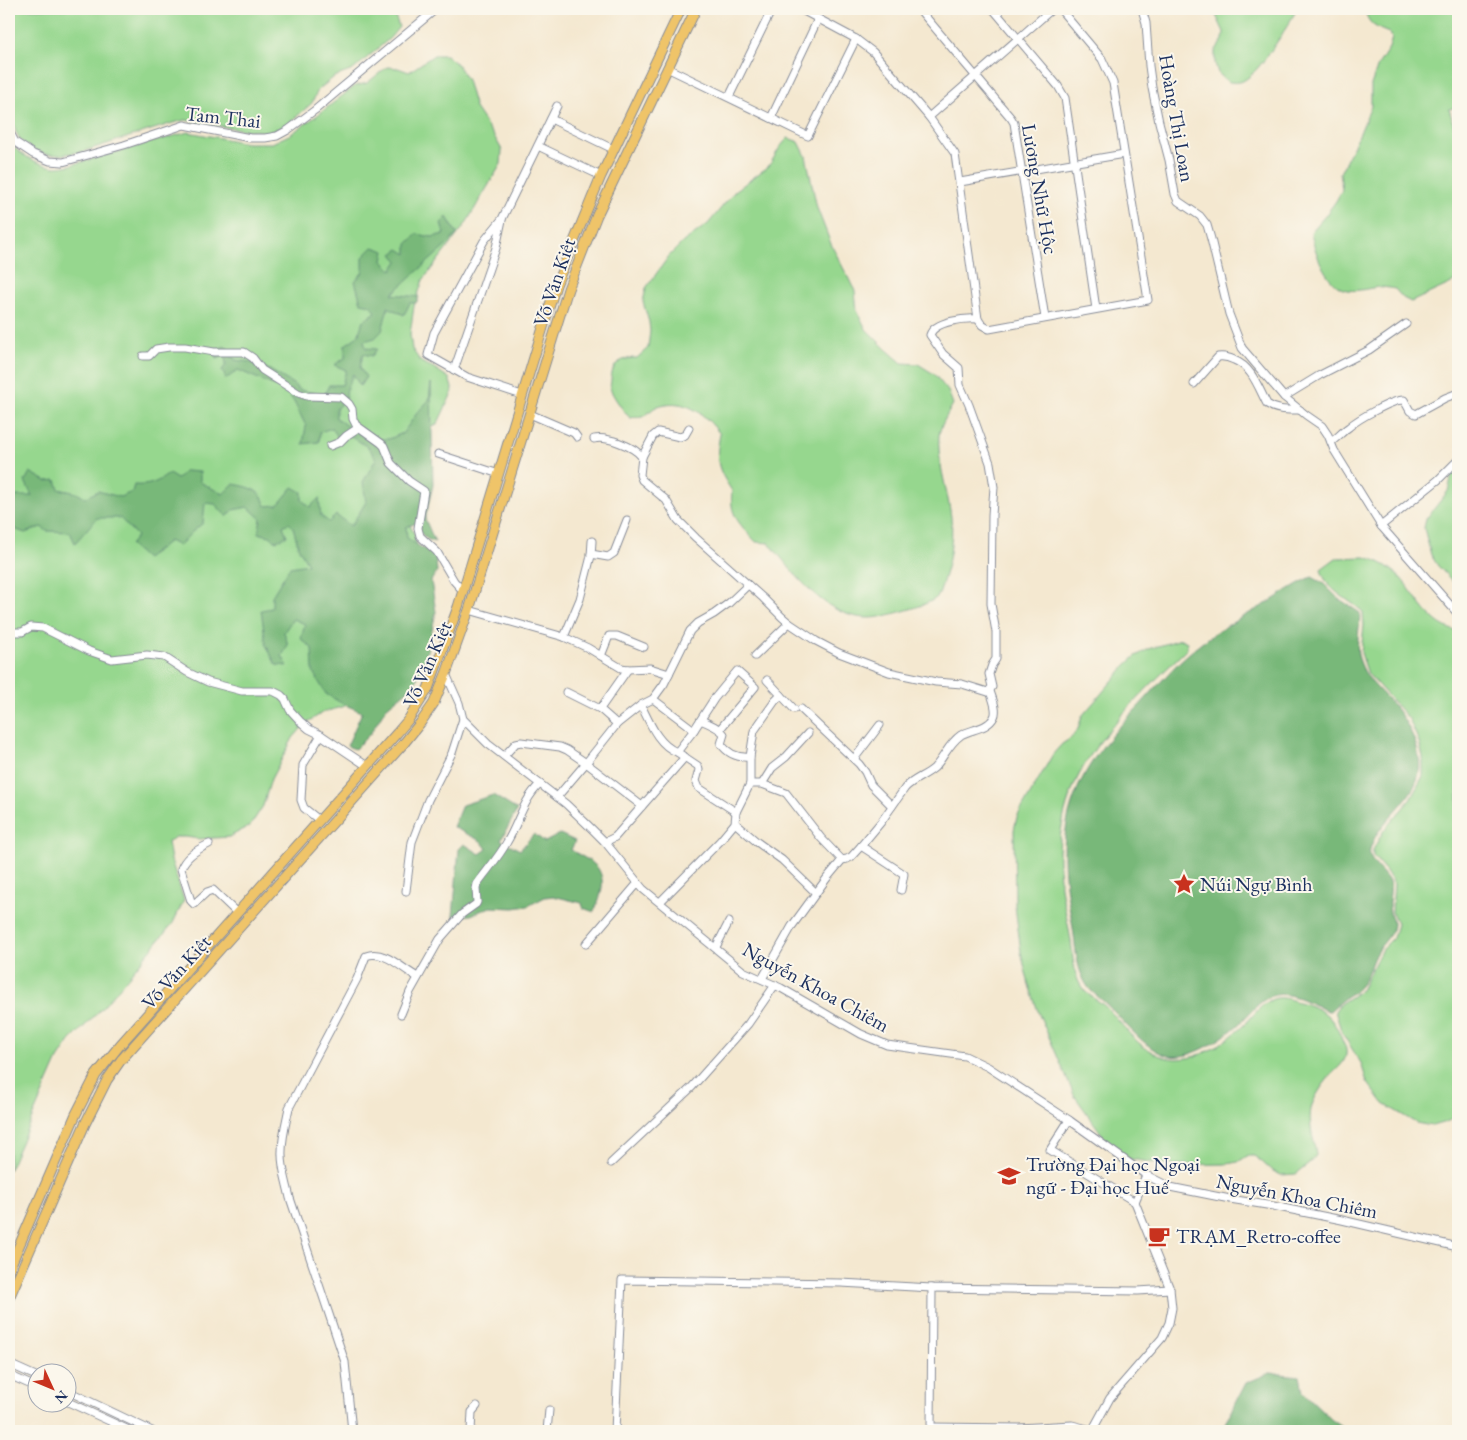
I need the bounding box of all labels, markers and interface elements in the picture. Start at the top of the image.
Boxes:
street label: Hoàng Thị Loan [1153,52,1201,184]
street label: Tam Thai [184,100,262,134]
street label: Lương Nhữ Hộc [1016,122,1064,256]
street label: Võ Văn Kiệt [527,234,581,330]
street label: Võ Văn Kiệt [396,616,458,711]
place icon: Núi Ngự Bình [1171,871,1197,897]
place label: Núi Ngự Bình [1200,871,1313,897]
street label: Võ Văn Kiệt [136,929,217,1015]
street label: Nguyễn Khoa Chiêm [738,936,894,1038]
place label: Trường Đại học Ngoại ngữ - Đại học Huế [1026,1151,1200,1200]
school or university icon: Trường Đại học Ngoại ngữ - Đại học Huế [996,1163,1022,1189]
street label: Nguyễn Khoa Chiêm [1214,1168,1380,1224]
cafe icon: TRẠM_Retro-coffee [1146,1223,1172,1249]
place label: TRẠM_Retro-coffee [1176,1223,1341,1249]
north arrow [28,1362,78,1412]
text: N [50,1387,72,1408]

